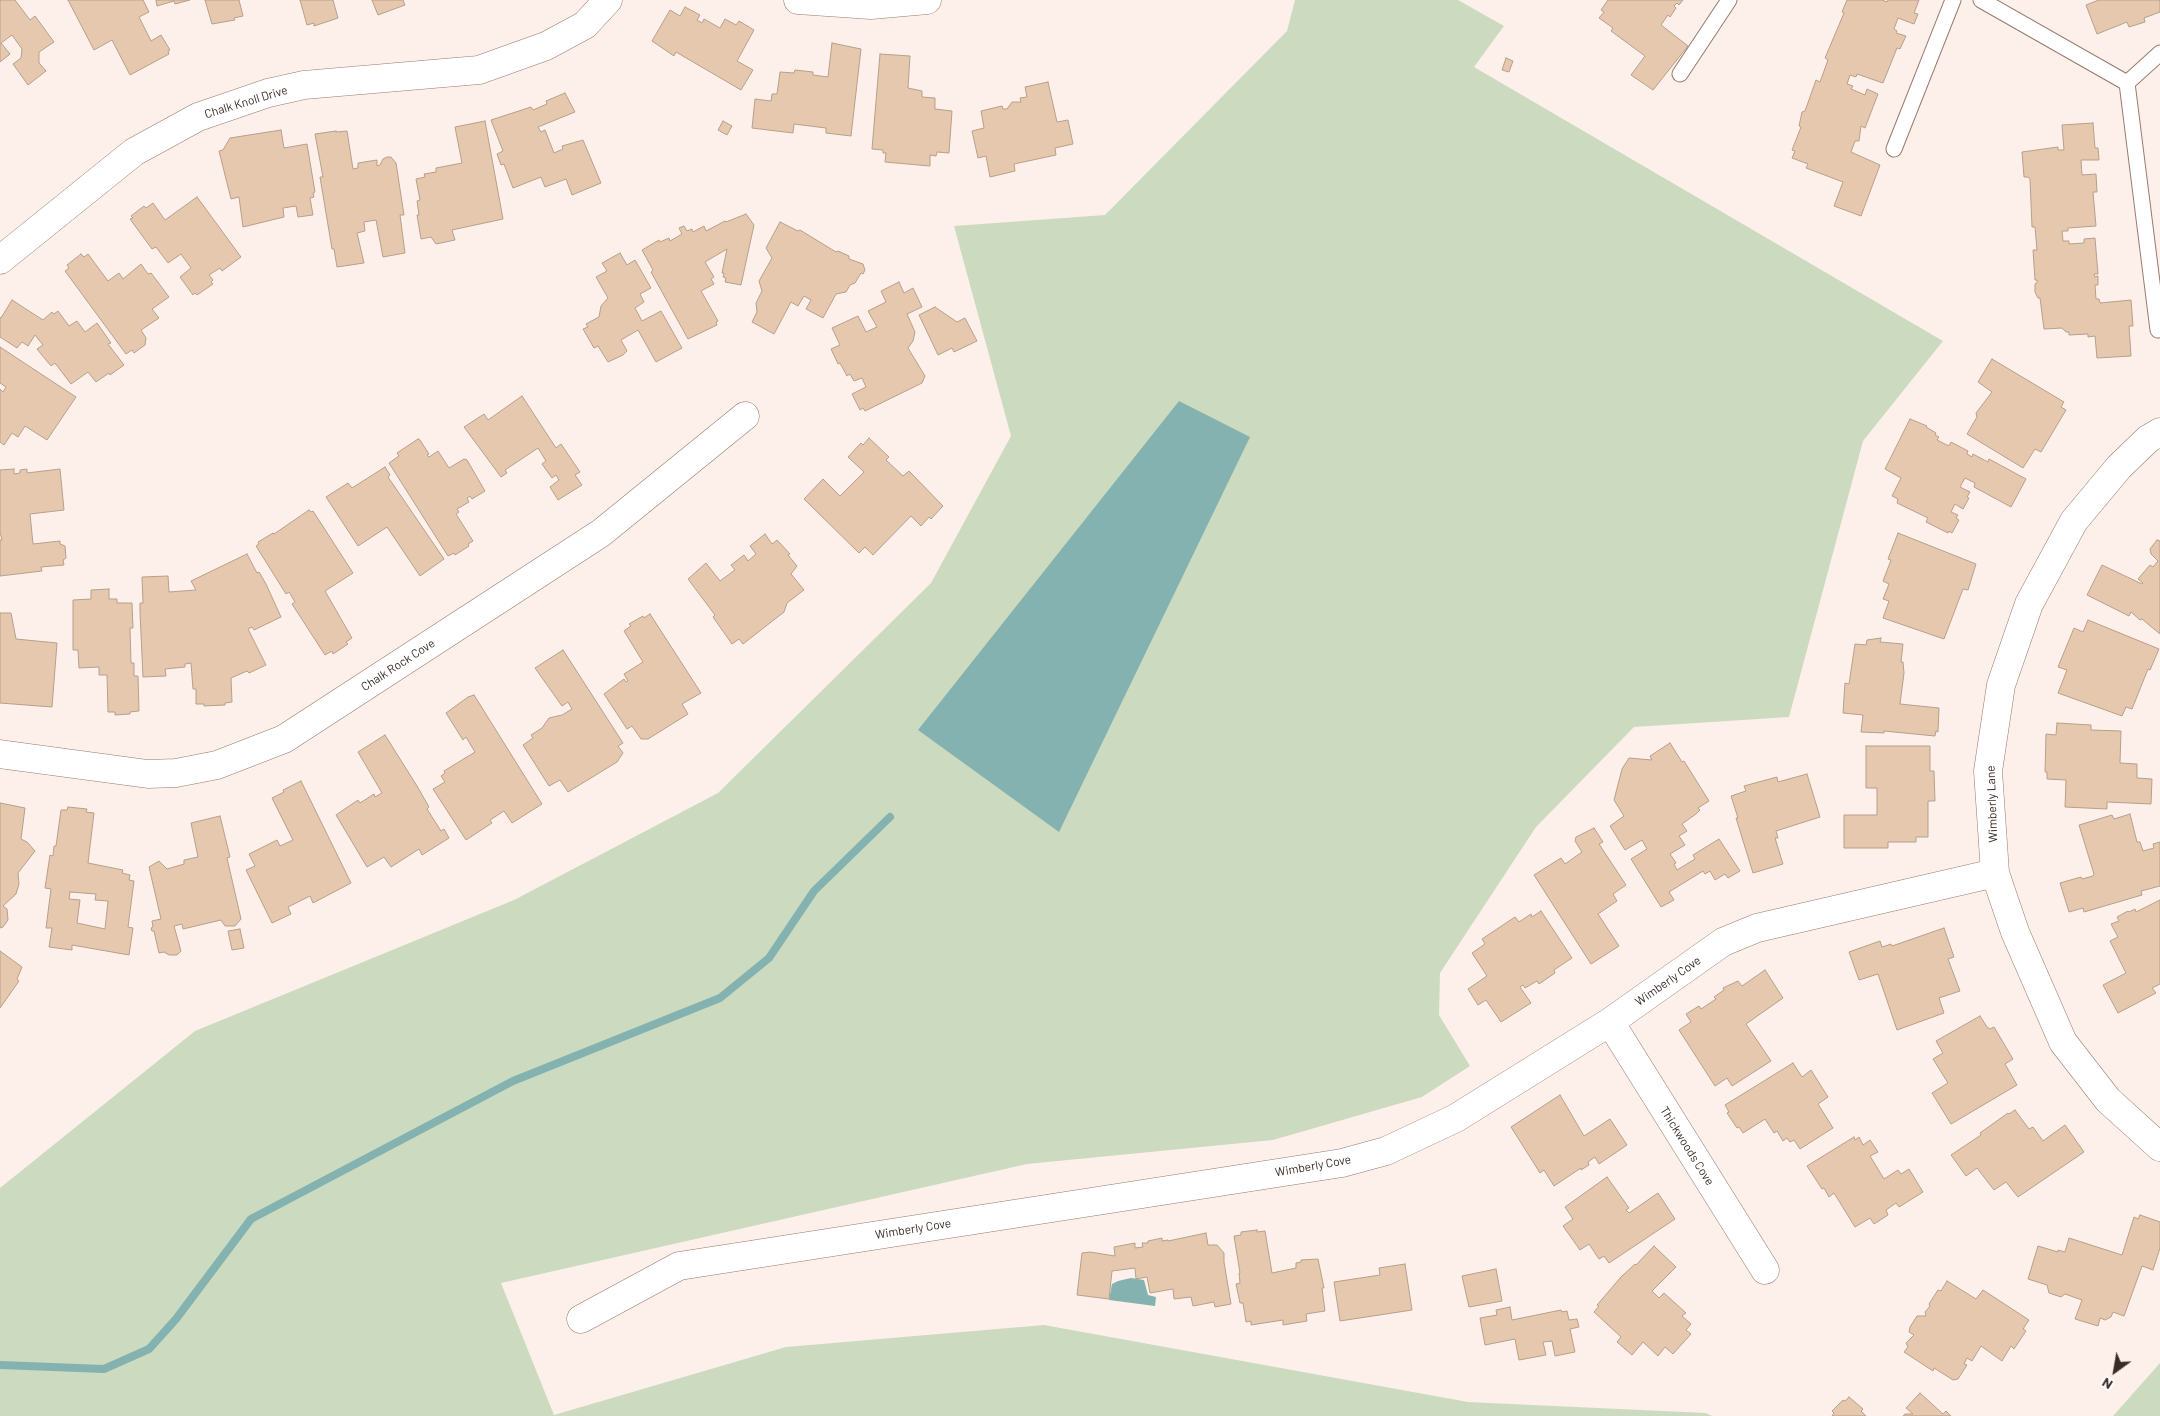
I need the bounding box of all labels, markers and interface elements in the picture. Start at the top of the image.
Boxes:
street label: Chalk Knoll Drive [203,83,289,121]
street label: Chalk Rock Cove [358,636,438,694]
street label: Wimberly Lane [1983,765,2001,843]
street label: Wimberly Cove [1632,953,1704,1009]
street label: Thickwoods Cove [1657,1104,1717,1188]
street label: Wimberly Cove [1274,1152,1352,1180]
street label: Wimberly Cove [874,1216,952,1242]
north arrow [2090,1346,2140,1396]
text: N [2098,1374,2115,1394]

